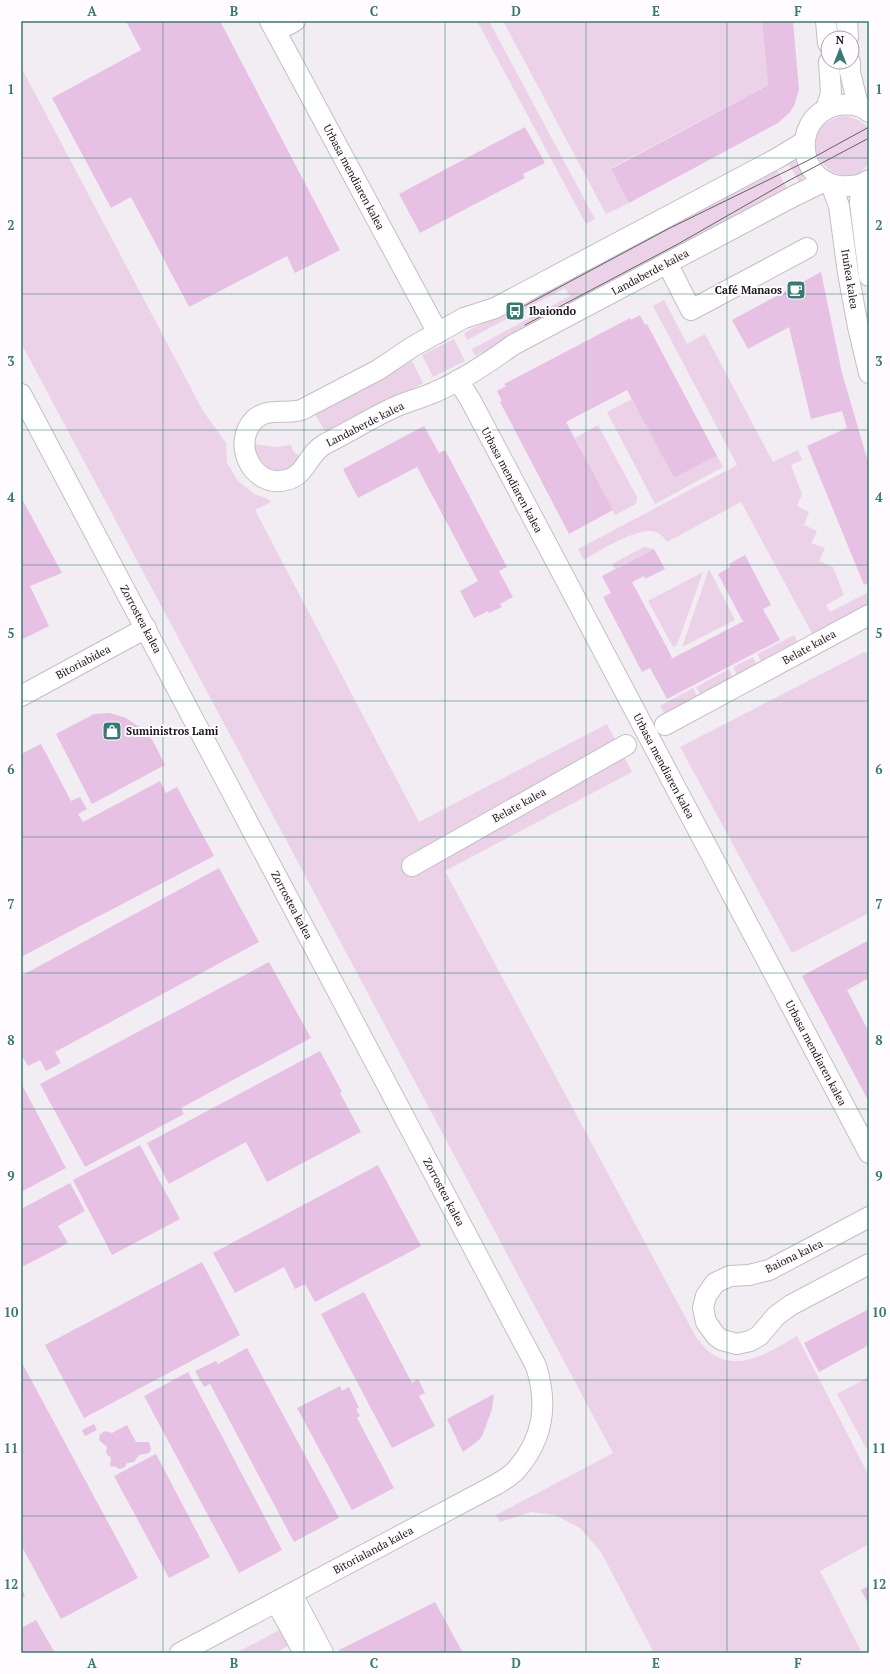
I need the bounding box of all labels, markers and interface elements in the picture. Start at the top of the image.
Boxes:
text: A [87,2,97,20]
text: B [230,2,238,20]
text: C [370,2,378,20]
text: D [511,2,521,20]
text: E [652,2,660,20]
text: F [794,2,802,20]
north arrow [820,30,860,70]
text: N [836,33,845,47]
text: 1 [7,80,15,98]
text: 1 [875,80,883,98]
street label: Urbasa mendiaren kalea [320,122,388,232]
text: 2 [7,216,15,234]
text: 2 [875,216,883,234]
street label: Landaberde kalea [609,246,691,298]
street label: Iruñea kalea [838,248,862,310]
cafe icon: Café Manaos [785,279,807,301]
place label: Café Manaos [715,283,782,297]
bus stop icon: Ibaiondo [504,300,526,322]
place label: Ibaiondo [529,304,577,318]
text: 3 [7,352,15,370]
text: 3 [875,352,883,370]
street label: Landaberde kalea [324,398,407,450]
street label: Urbasa mendiaren kalea [478,425,546,535]
text: 4 [7,488,15,506]
text: 4 [875,488,883,506]
street label: Zorrostea kalea [117,582,165,656]
text: 5 [7,624,15,642]
text: 5 [875,624,883,642]
street label: Belate kalea [780,626,839,667]
street label: Bitoriabidea [53,642,113,682]
street label: Urbasa mendiaren kalea [630,711,698,821]
shop icon: Suministros Lami [101,720,123,742]
place label: Suministros Lami [126,724,219,738]
text: 6 [7,760,15,778]
text: 6 [875,760,883,778]
street label: Belate kalea [490,784,549,825]
street label: Zorrostea kalea [268,868,316,942]
text: 7 [7,895,15,913]
text: 7 [875,895,883,913]
street label: Urbasa mendiaren kalea [782,998,850,1108]
text: 8 [7,1031,15,1049]
text: 8 [875,1031,883,1049]
street label: Zorrostea kalea [420,1155,468,1229]
text: 9 [7,1167,15,1185]
text: 9 [875,1167,883,1185]
street label: Baiona kalea [763,1236,825,1276]
text: 10 [4,1303,19,1321]
text: 10 [872,1303,887,1321]
text: 11 [4,1439,18,1457]
text: 11 [872,1439,886,1457]
street label: Bitorialanda kalea [331,1523,416,1577]
text: 12 [4,1575,18,1593]
text: 12 [872,1575,886,1593]
text: A [87,1654,97,1672]
text: B [230,1654,238,1672]
text: C [370,1654,378,1672]
text: D [511,1654,521,1672]
text: E [652,1654,660,1672]
text: F [794,1654,802,1672]

